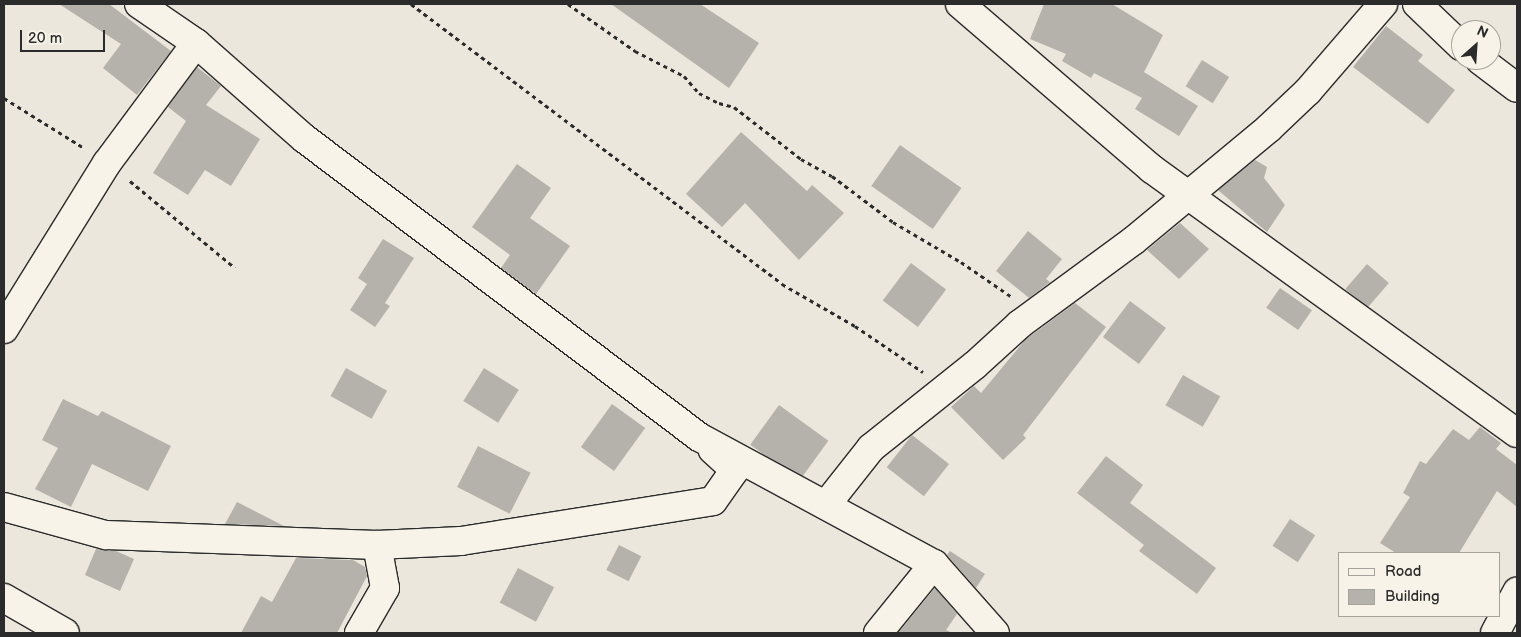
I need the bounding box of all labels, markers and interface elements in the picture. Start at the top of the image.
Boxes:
scale bar [22,20,108,52]
north arrow [1451,20,1501,70]
text: N [1474,22,1491,42]
text: 20 m [28,29,62,48]
legend [1338,552,1501,617]
text: Road [1385,562,1421,581]
text: Building [1385,587,1440,606]

